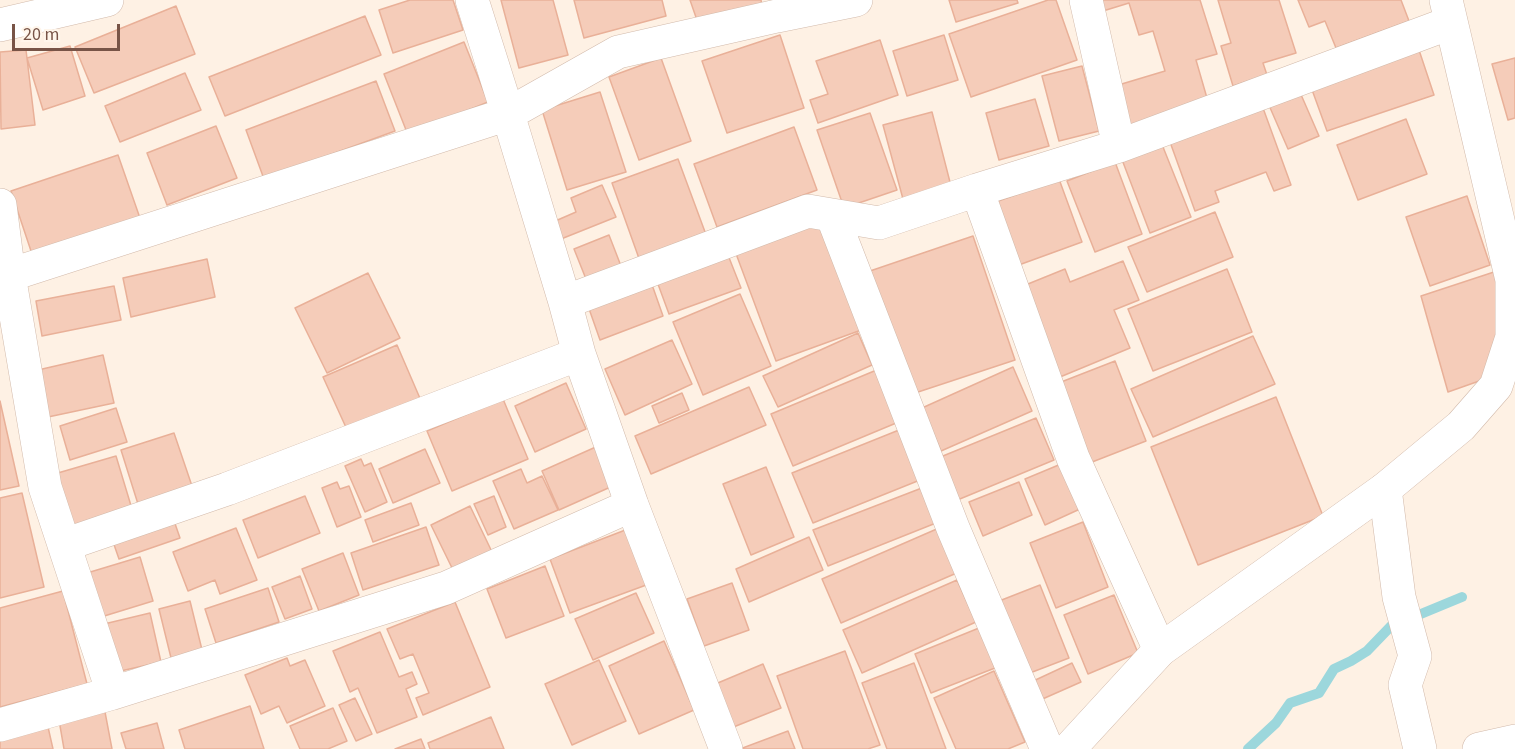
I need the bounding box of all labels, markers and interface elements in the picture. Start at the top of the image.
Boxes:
scale bar [15,12,123,50]
text: 20 m [23,22,59,47]

